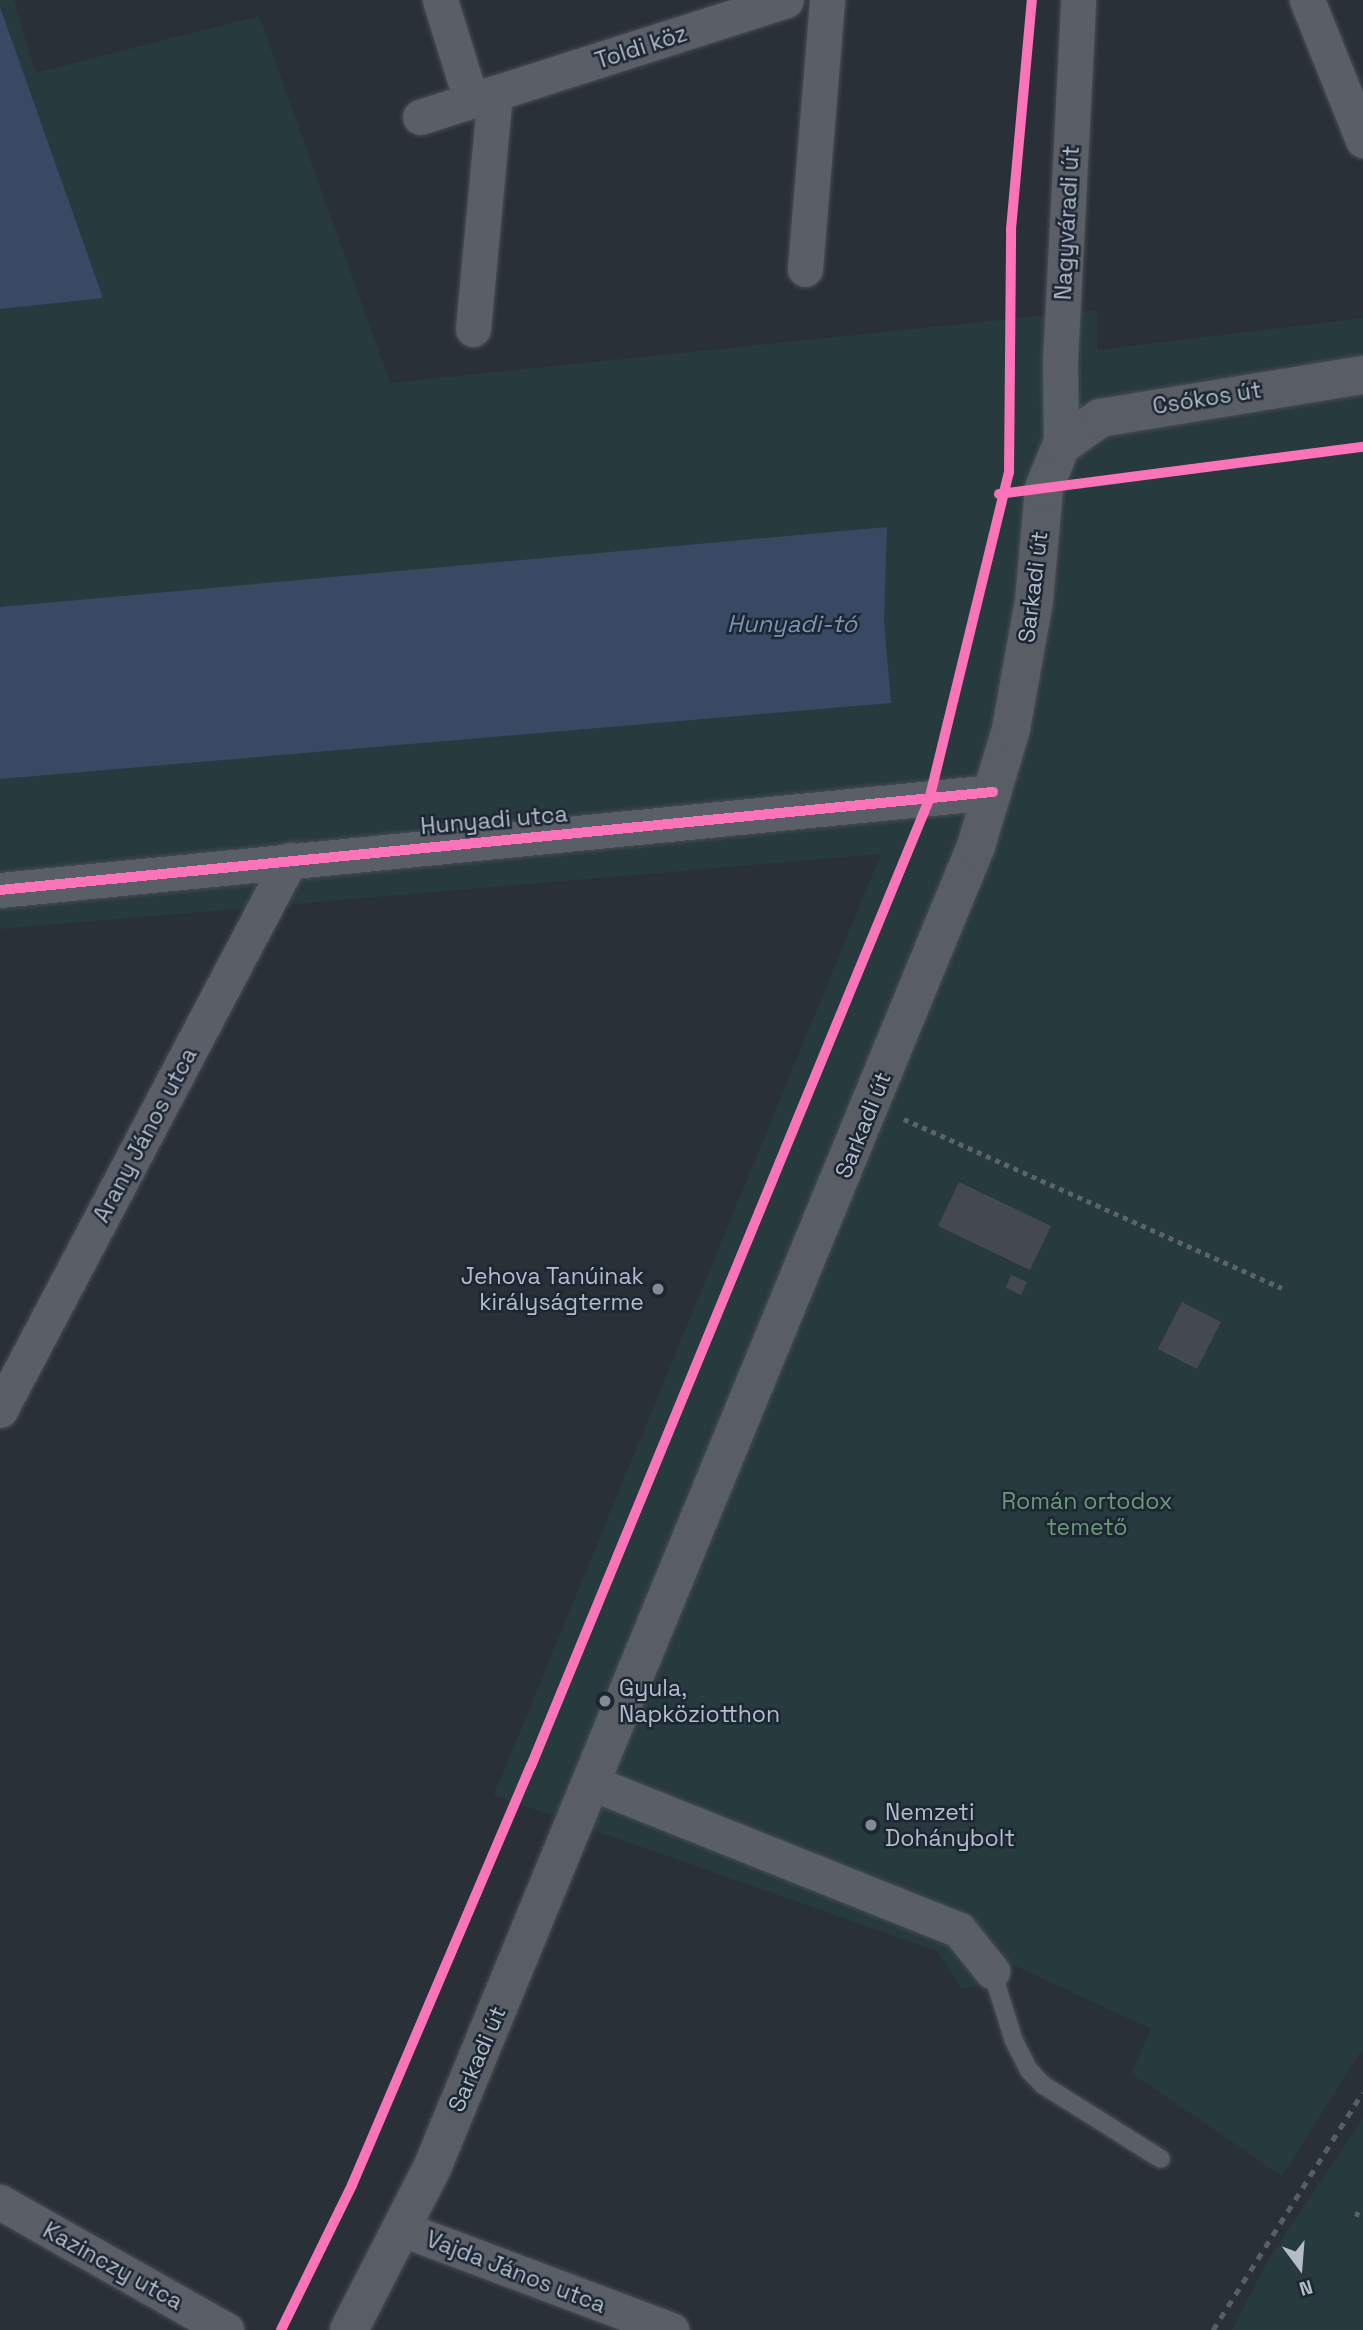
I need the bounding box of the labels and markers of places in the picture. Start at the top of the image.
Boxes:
place label: Jehova Tanúinak királyságterme [460,1262,644,1316]
marker: Jehova Tanúinak királyságterme [650,1281,666,1297]
place label: Gyula, Napköziotthon [619,1674,780,1728]
marker: Gyula, Napköziotthon [597,1693,613,1709]
place label: Nemzeti Dohánybolt [885,1798,1015,1852]
marker: Nemzeti Dohánybolt [863,1817,879,1833]

